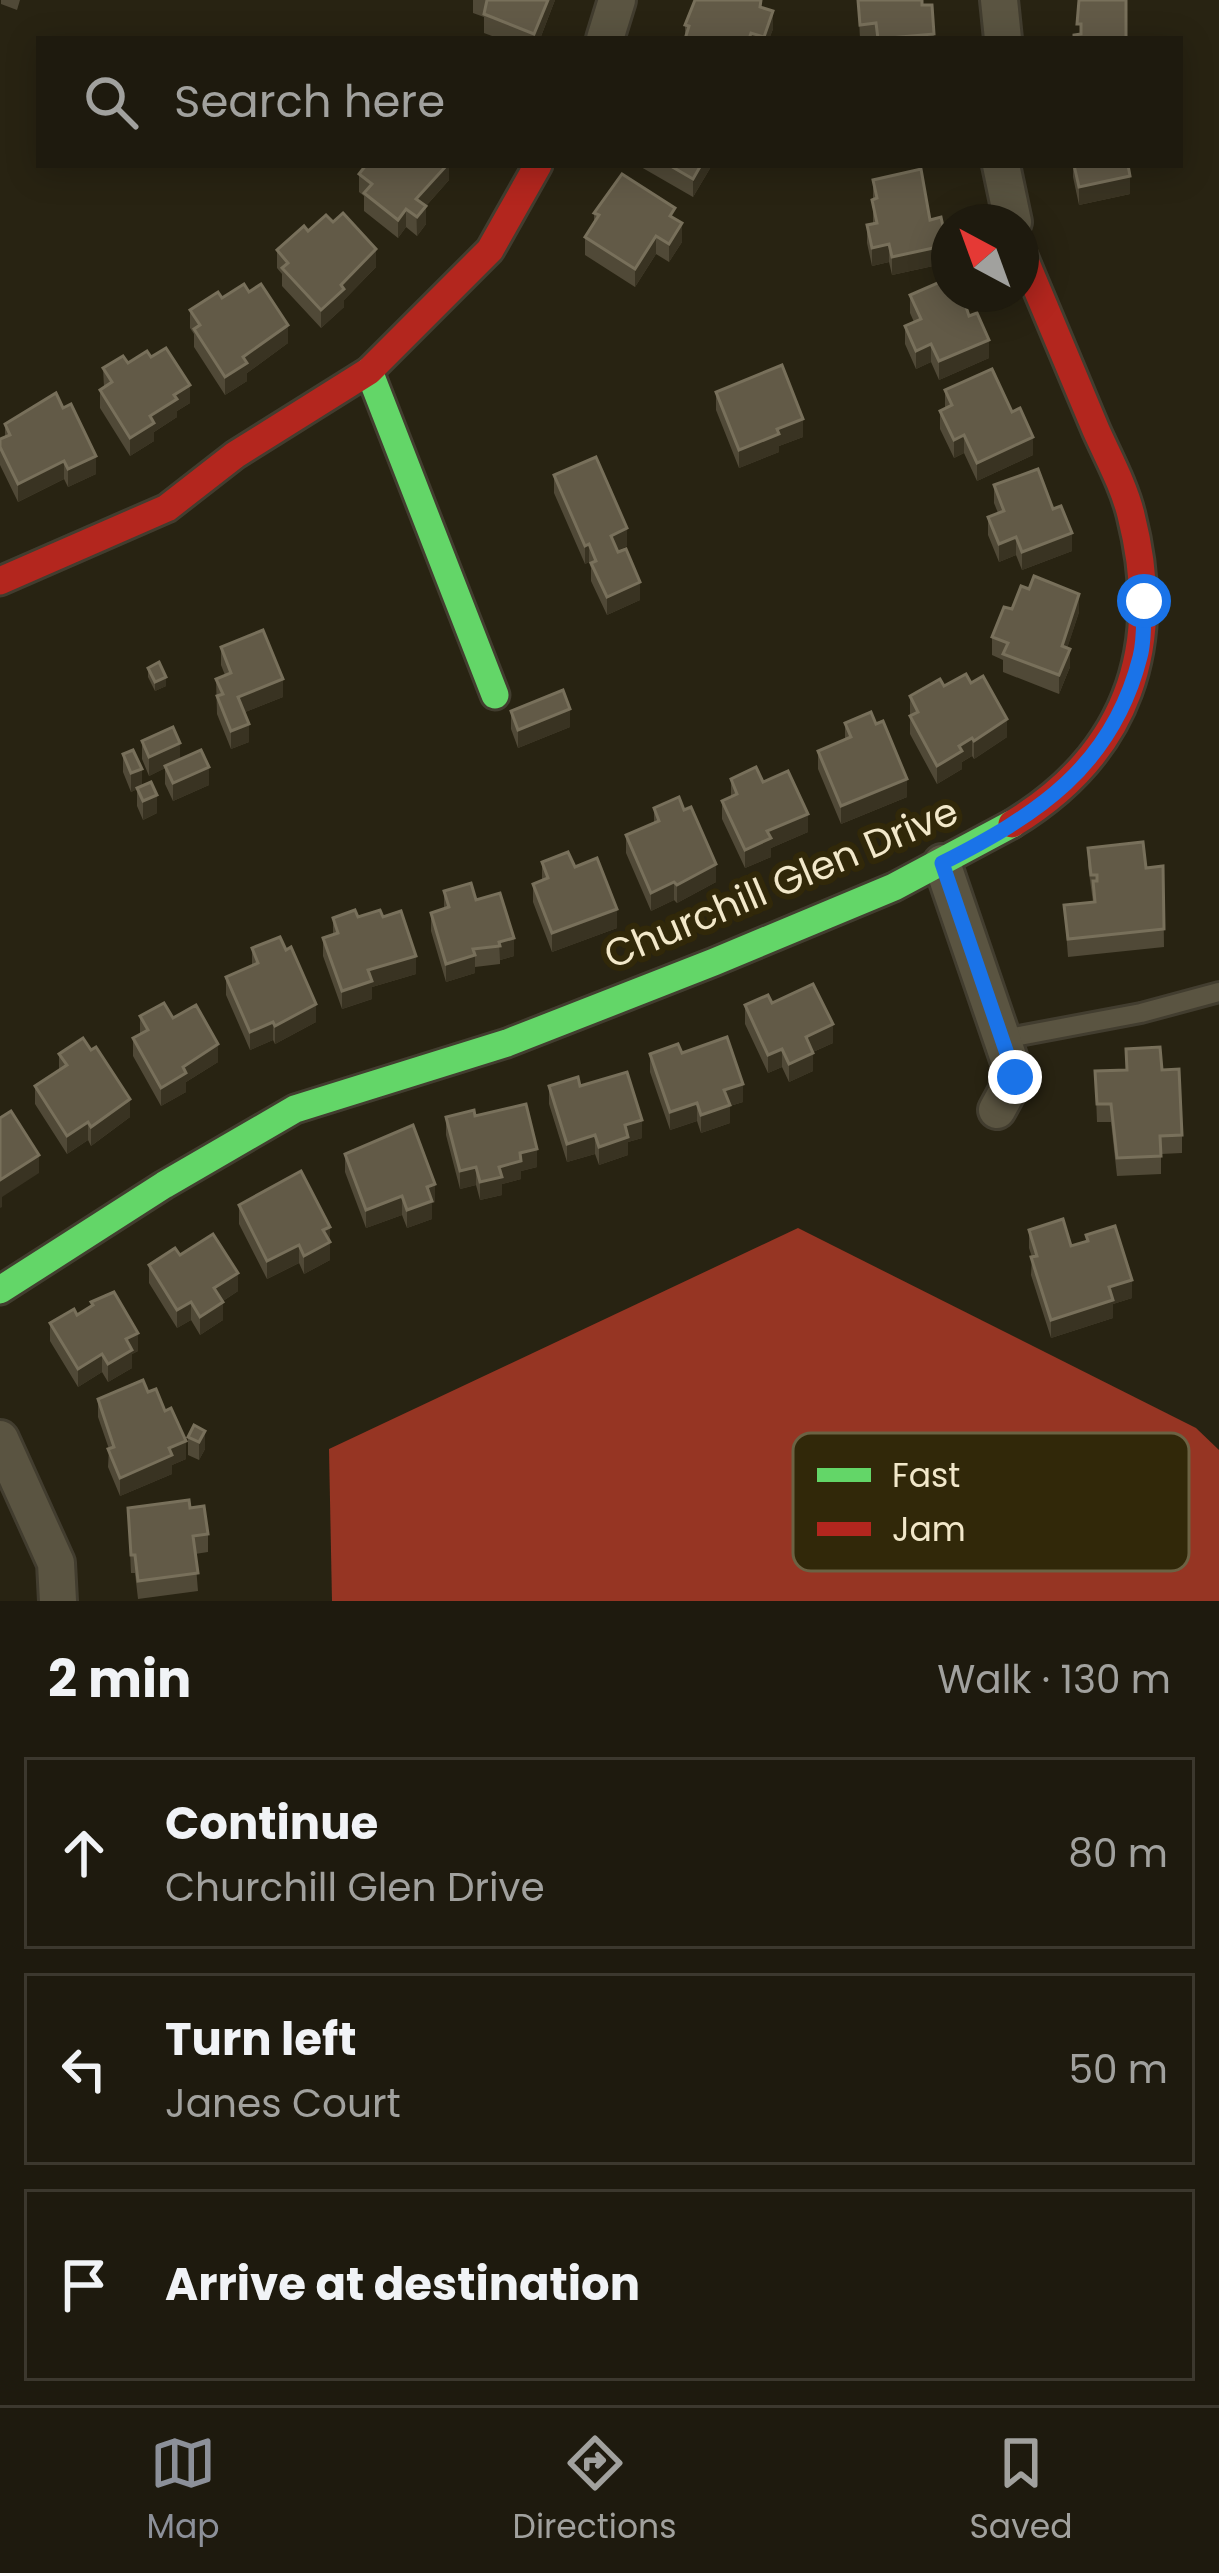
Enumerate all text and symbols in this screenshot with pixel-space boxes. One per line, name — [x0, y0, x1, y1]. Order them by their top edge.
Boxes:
search box — [36, 36, 1183, 168]
icon: search — [78, 69, 144, 135]
text: Search here — [174, 70, 445, 133]
north arrow — [931, 204, 1039, 312]
route start — [1117, 574, 1171, 628]
street label: Churchill Glen Drive — [596, 784, 966, 982]
route end — [988, 1050, 1042, 1104]
legend — [793, 1433, 1189, 1571]
text: Fast — [892, 1452, 960, 1499]
text: Jam — [892, 1506, 966, 1553]
text: 2 min — [48, 1643, 191, 1715]
text: Walk · 130 m — [937, 1652, 1171, 1707]
text: Continue — [165, 1792, 378, 1855]
icon: ahead — [51, 1820, 117, 1886]
text: 80 m — [1068, 1826, 1168, 1881]
text: Churchill Glen Drive — [165, 1860, 545, 1915]
text: Turn left — [165, 2008, 357, 2071]
icon: left — [51, 2036, 117, 2102]
text: 50 m — [1068, 2042, 1168, 2097]
text: Janes Court — [165, 2076, 401, 2131]
icon: arrive — [51, 2252, 117, 2318]
text: Arrive at destination — [165, 2253, 640, 2316]
tab: Map — [147, 2430, 220, 2552]
tab: Directions — [513, 2430, 676, 2552]
tab: Saved — [970, 2430, 1072, 2552]

